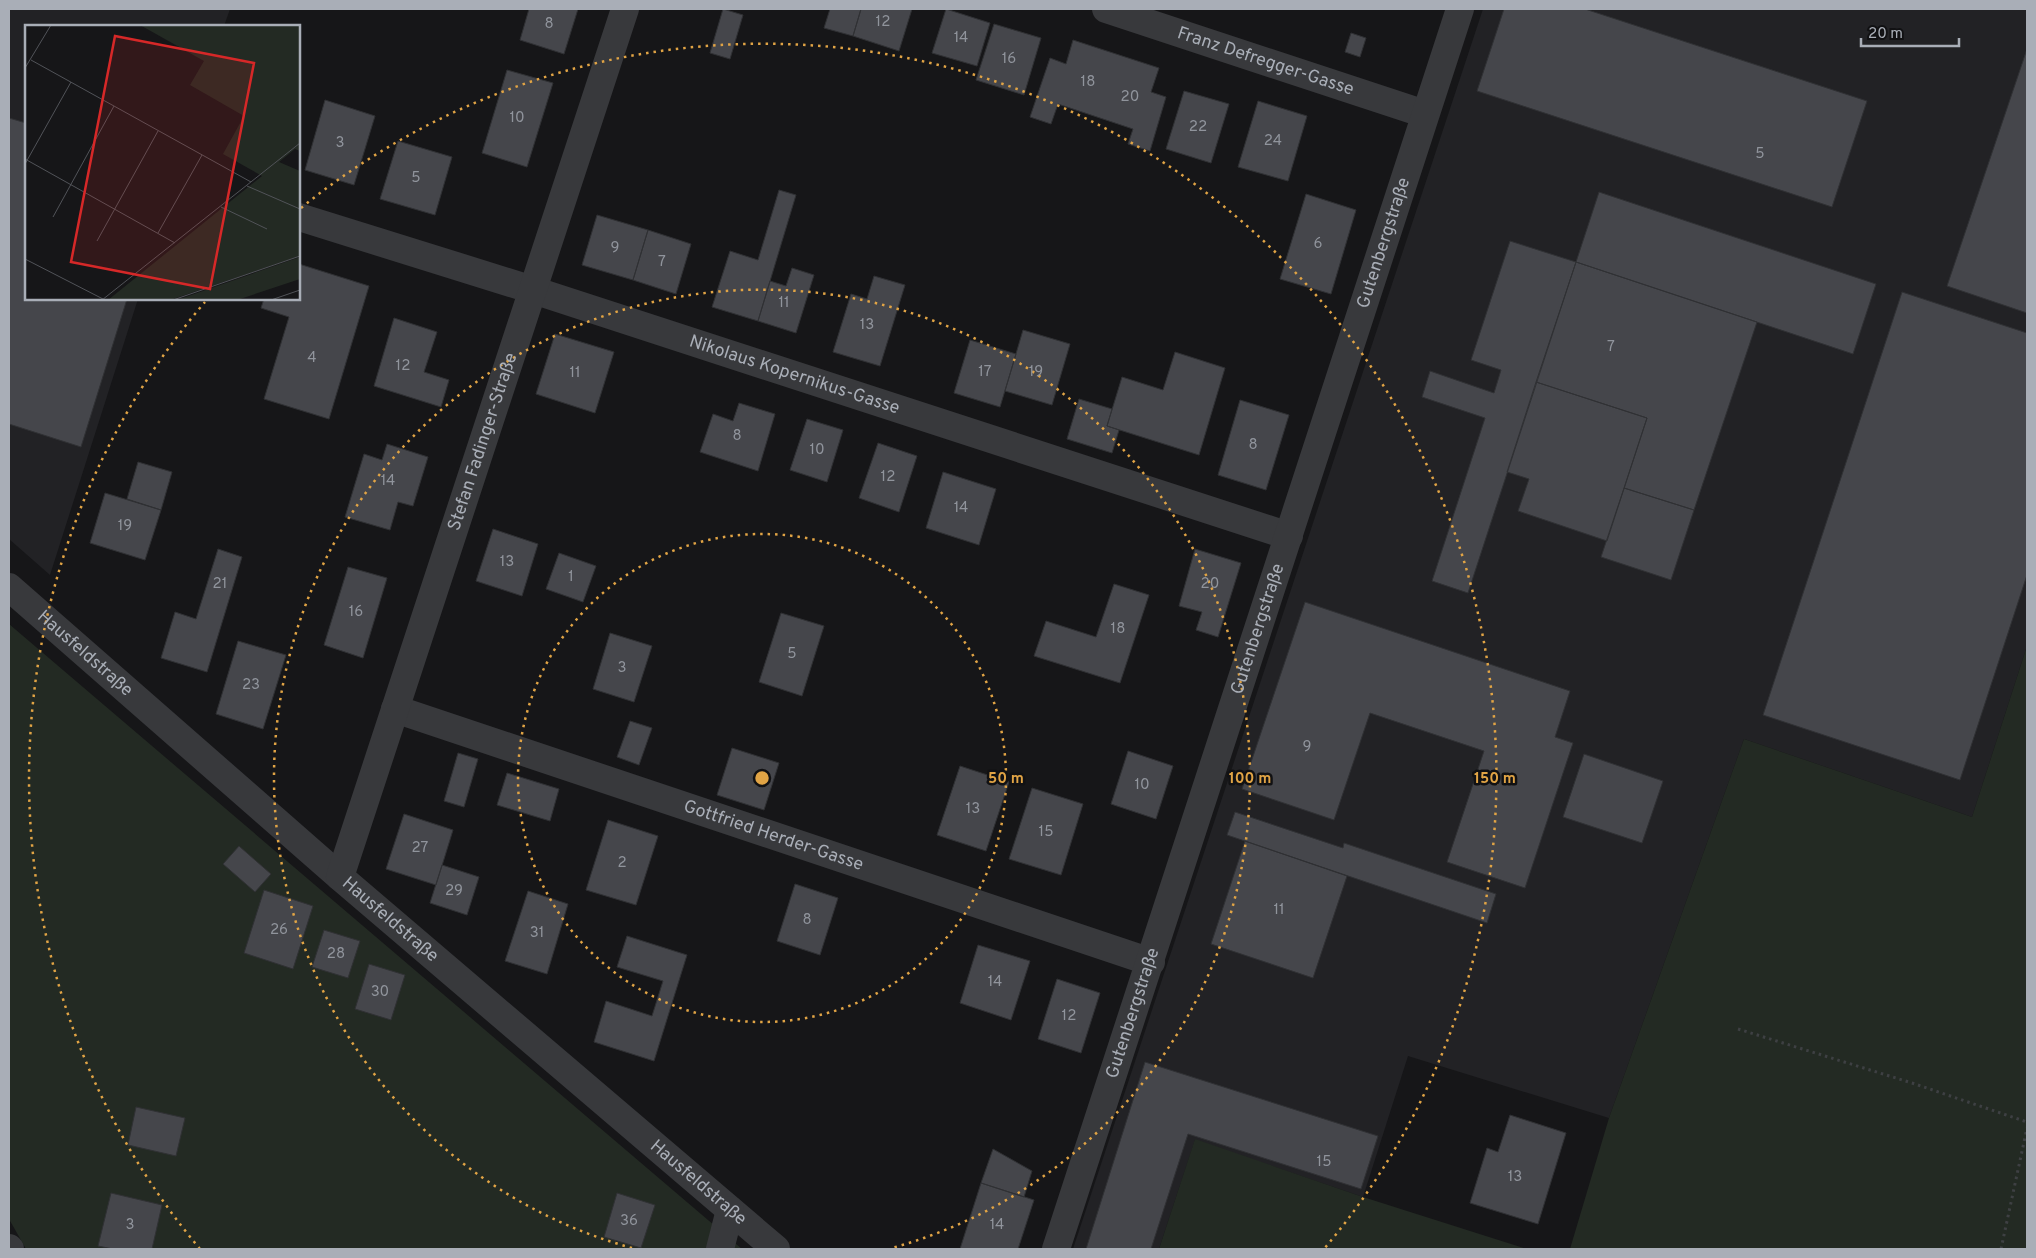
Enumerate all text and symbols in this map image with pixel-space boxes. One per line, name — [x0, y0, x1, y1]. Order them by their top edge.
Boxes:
house number: 12 — [876, 13, 890, 32]
house number: 8 — [544, 15, 554, 34]
scale bar — [1861, 15, 1958, 47]
street label: Franz Defregger-Gasse — [1174, 22, 1357, 101]
inset map — [25, 25, 300, 300]
text: 20 m — [1868, 25, 1903, 44]
house number: 14 — [954, 29, 968, 48]
house number: 16 — [1002, 50, 1016, 69]
house number: 18 — [1081, 73, 1095, 92]
house number: 20 — [1121, 88, 1139, 107]
house number: 10 — [509, 109, 525, 128]
house number: 22 — [1189, 118, 1207, 137]
house number: 24 — [1264, 132, 1282, 151]
house number: 3 — [335, 134, 345, 153]
house number: 5 — [1755, 145, 1765, 164]
house number: 5 — [411, 169, 421, 188]
street label: Gutenbergstraße — [1352, 175, 1416, 311]
house number: 6 — [1314, 235, 1323, 254]
house number: 9 — [611, 239, 619, 258]
house number: 7 — [658, 253, 666, 272]
house number: 11 — [778, 294, 790, 313]
house number: 13 — [860, 316, 874, 335]
street label: Nikolaus Kopernikus-Gasse — [686, 330, 903, 420]
house number: 7 — [1607, 338, 1615, 357]
house number: 4 — [307, 349, 317, 368]
street label: Stefan Fadinger-Straße — [443, 350, 523, 534]
house number: 12 — [396, 357, 410, 376]
house number: 17 — [978, 363, 992, 382]
house number: 19 — [1029, 363, 1043, 382]
house number: 11 — [569, 364, 581, 383]
house number: 8 — [732, 427, 742, 446]
house number: 8 — [1248, 436, 1258, 455]
house number: 10 — [809, 441, 825, 460]
house number: 12 — [881, 468, 895, 487]
house number: 14 — [381, 472, 395, 491]
house number: 14 — [954, 499, 968, 518]
house number: 19 — [118, 517, 132, 536]
house number: 13 — [500, 553, 514, 572]
street label: Gutenbergstraße — [1226, 561, 1290, 697]
house number: 1 — [568, 568, 574, 587]
house number: 21 — [213, 575, 227, 594]
house number: 20 — [1201, 575, 1219, 594]
house number: 16 — [349, 603, 363, 622]
street label: Hausfeldstraße — [32, 605, 138, 702]
house number: 18 — [1111, 620, 1125, 639]
house number: 5 — [787, 645, 797, 664]
house number: 3 — [617, 659, 627, 678]
house number: 23 — [242, 676, 260, 695]
house number: 9 — [1303, 738, 1311, 757]
centre of rings — [753, 769, 771, 787]
text: 50 m — [988, 770, 1024, 789]
text: 100 m — [1229, 770, 1271, 789]
text: 150 m — [1474, 770, 1516, 789]
house number: 10 — [1134, 776, 1150, 795]
street label: Gottfried Herder-Gasse — [680, 795, 866, 876]
house number: 13 — [966, 800, 980, 819]
house number: 15 — [1039, 823, 1053, 842]
house number: 27 — [412, 839, 429, 858]
house number: 2 — [617, 854, 627, 873]
street label: Hausfeldstraße — [337, 872, 443, 968]
house number: 29 — [445, 882, 463, 901]
house number: 11 — [1273, 901, 1285, 920]
house number: 8 — [802, 911, 812, 930]
house number: 26 — [270, 921, 288, 940]
house number: 31 — [530, 924, 544, 943]
house number: 28 — [327, 945, 345, 964]
street label: Gutenbergstraße — [1101, 945, 1165, 1082]
house number: 14 — [988, 973, 1002, 992]
house number: 30 — [371, 983, 389, 1002]
house number: 12 — [1062, 1007, 1076, 1026]
street label: Hausfeldstraße — [645, 1135, 751, 1230]
house number: 15 — [1317, 1153, 1331, 1172]
house number: 13 — [1508, 1168, 1522, 1187]
house number: 36 — [620, 1212, 638, 1231]
house number: 3 — [125, 1216, 135, 1235]
house number: 14 — [990, 1216, 1004, 1235]

